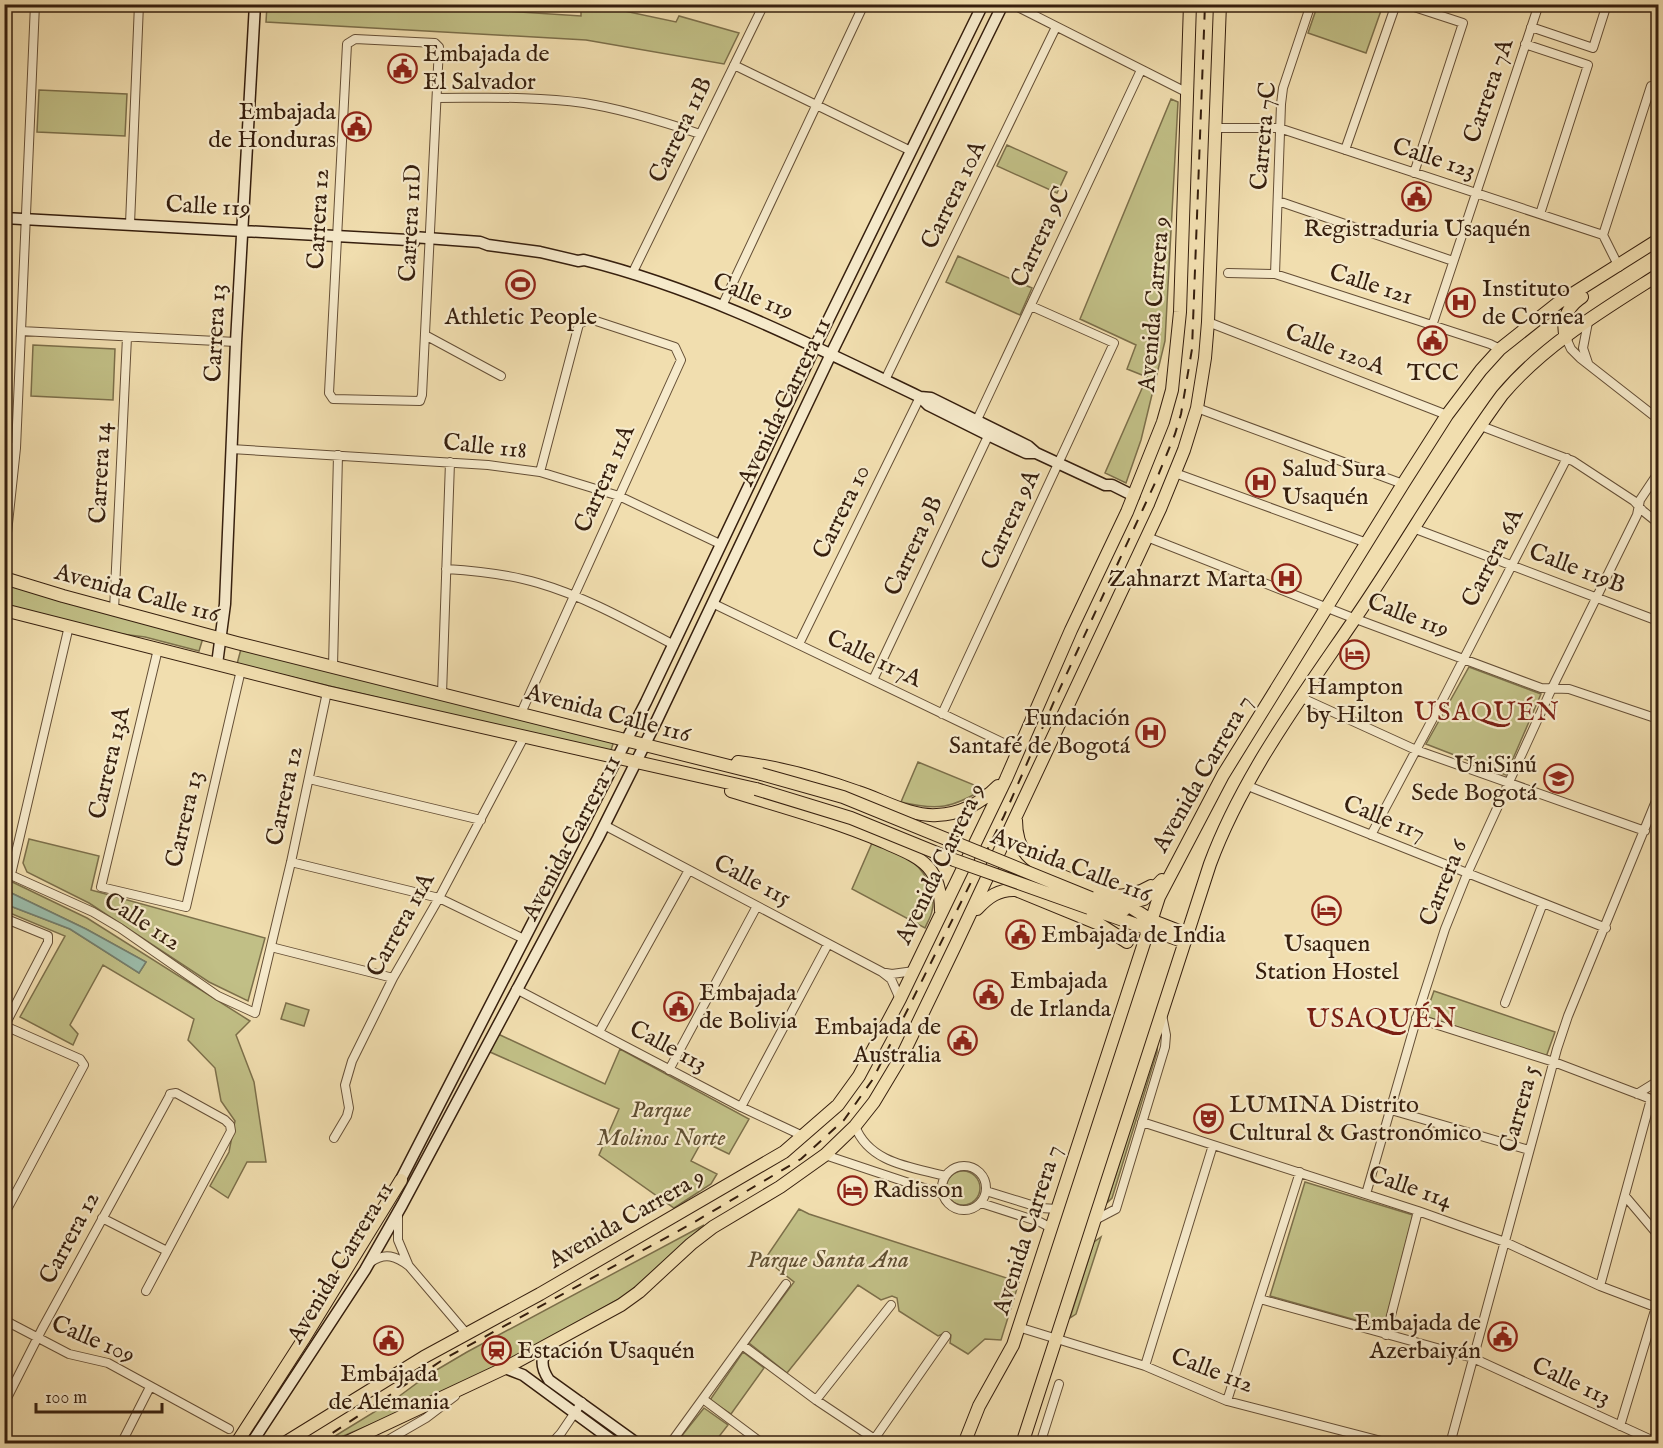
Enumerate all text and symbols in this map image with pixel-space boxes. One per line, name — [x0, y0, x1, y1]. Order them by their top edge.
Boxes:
street label: Carrera 7A — [1457, 34, 1521, 147]
place label: Embajada de El Salvador — [423, 39, 550, 98]
public building icon: Embajada de El Salvador — [386, 52, 418, 84]
street label: Carrera 11B — [642, 72, 720, 188]
street label: Carrera 7C — [1244, 80, 1284, 192]
place label: Embajada de Honduras — [208, 97, 337, 156]
public building icon: Embajada de Honduras — [341, 110, 373, 142]
street label: Calle 123 — [1388, 131, 1480, 187]
street label: Carrera 10A — [914, 135, 994, 255]
street label: Carrera 11D — [392, 163, 430, 283]
street label: Carrera 12 — [301, 168, 337, 270]
public building icon: Registraduria Usaquén — [1401, 180, 1433, 212]
street label: Carrera 9C — [1004, 181, 1078, 293]
street label: Calle 119 — [165, 189, 251, 225]
place label: Registraduria Usaquén — [1303, 214, 1531, 245]
street label: Avenida Carrera 9 — [1132, 215, 1178, 394]
street label: Calle 121 — [1325, 257, 1417, 313]
street label: Calle 119 — [708, 266, 798, 328]
sports icon: Athletic People — [505, 268, 537, 300]
place label: Instituto de Cornea — [1482, 274, 1585, 333]
street label: Carrera 13 — [198, 283, 234, 383]
hospital icon: Instituto de Cornea — [1445, 287, 1477, 319]
place label: Athletic People — [444, 302, 597, 333]
street label: Avenida Carrera 11 — [730, 313, 839, 492]
street label: Calle 120A — [1280, 317, 1390, 384]
public building icon: TCC — [1417, 324, 1449, 356]
place label: TCC — [1407, 358, 1459, 389]
street label: Carrera 11A — [568, 420, 643, 538]
street label: Carrera 14 — [83, 421, 119, 524]
street label: Calle 118 — [442, 427, 528, 467]
place label: Salud Sura Usaquén — [1282, 454, 1386, 513]
street label: Carrera 10 — [806, 460, 878, 564]
street label: Carrera 9A — [974, 464, 1048, 575]
hospital icon: Salud Sura Usaquén — [1245, 467, 1277, 499]
street label: Carrera 9B — [877, 491, 951, 601]
street label: Carrera 6A — [1455, 503, 1531, 613]
street label: Calle 119B — [1524, 536, 1630, 602]
street label: Avenida Calle 116 — [50, 557, 224, 631]
hospital icon: Zahnarzt Marta — [1271, 563, 1303, 595]
place label: Zahnarzt Marta — [1109, 564, 1267, 595]
street label: Calle 119 — [1363, 586, 1453, 646]
street label: Calle 117A — [821, 623, 927, 696]
hotel icon: Hampton by Hilton — [1339, 638, 1371, 670]
place label: Hampton by Hilton — [1306, 672, 1404, 731]
street label: Avenida Calle 116 — [521, 677, 695, 751]
street label: Avenida Carrera 7 — [1145, 690, 1261, 859]
district label: USAQUÉN — [1414, 696, 1560, 729]
street label: Carrera 13A — [82, 703, 138, 822]
place label: Fundación Santafé de Bogotá — [949, 703, 1131, 762]
hospital icon: Fundación Santafé de Bogotá — [1135, 716, 1167, 748]
street label: Carrera 12 — [259, 743, 311, 849]
street label: Avenida Carrera 11 — [515, 750, 629, 927]
place label: UniSinú Sede Bogotá — [1411, 750, 1538, 809]
school or university icon: UniSinú Sede Bogotá — [1542, 763, 1574, 795]
street label: Carrera 13 — [159, 768, 211, 870]
street label: Avenida Carrera 9 — [888, 778, 993, 951]
street label: Calle 117 — [1338, 789, 1430, 849]
street label: Avenida Calle 116 — [985, 821, 1157, 911]
street label: Carrera 6 — [1413, 834, 1476, 931]
street label: Calle 115 — [708, 848, 796, 914]
street label: Carrera 11A — [360, 867, 443, 983]
street label: Calle 112 — [98, 886, 186, 958]
hotel icon: Usaquen Station Hostel — [1311, 895, 1343, 927]
public building icon: Embajada de India — [1004, 919, 1036, 951]
place label: Embajada de India — [1041, 920, 1226, 951]
place label: Usaquen Station Hostel — [1255, 929, 1399, 988]
place label: Embajada de Irlanda — [1010, 966, 1112, 1025]
place label: Embajada de Bolivia — [699, 978, 798, 1037]
public building icon: Embajada de Irlanda — [973, 979, 1005, 1011]
public building icon: Embajada de Bolivia — [662, 991, 694, 1023]
district label: USAQUÉN — [1306, 1001, 1458, 1037]
place label: Embajada de Australia — [814, 1012, 942, 1071]
street label: Calle 113 — [624, 1014, 712, 1080]
public building icon: Embajada de Australia — [946, 1025, 978, 1057]
street label: Carrera 5 — [1493, 1062, 1547, 1156]
place label: LUMINA Distrito Cultural & Gastronómico — [1229, 1090, 1482, 1149]
park label: Parque Molinos Norte — [597, 1095, 725, 1154]
theatre icon: LUMINA Distrito Cultural & Gastronómico — [1192, 1103, 1224, 1135]
street label: Avenida Carrera 7 — [986, 1141, 1070, 1320]
street label: Calle 114 — [1364, 1159, 1456, 1217]
street label: Avenida Carrera 9 — [542, 1162, 711, 1277]
hotel icon: Radisson — [836, 1174, 868, 1206]
place label: Radisson — [873, 1175, 963, 1206]
street label: Avenida Carrera 11 — [280, 1176, 401, 1350]
street label: Carrera 12 — [33, 1186, 107, 1290]
park label: Parque Santa Ana — [747, 1245, 909, 1276]
place label: Embajada de Azerbaiyán — [1354, 1308, 1481, 1367]
street label: Calle 109 — [46, 1309, 140, 1371]
public building icon: Embajada de Azerbaiyán — [1486, 1321, 1518, 1353]
public building icon: Embajada de Alemania — [373, 1325, 405, 1357]
station icon: Estación Usaquén — [480, 1335, 512, 1367]
place label: Estación Usaquén — [517, 1336, 695, 1367]
street label: Calle 112 — [1166, 1341, 1258, 1401]
street label: Calle 113 — [1527, 1350, 1615, 1414]
place label: Embajada de Alemania — [328, 1359, 450, 1418]
scale bar — [36, 1376, 162, 1414]
text: 100 m — [45, 1387, 87, 1410]

